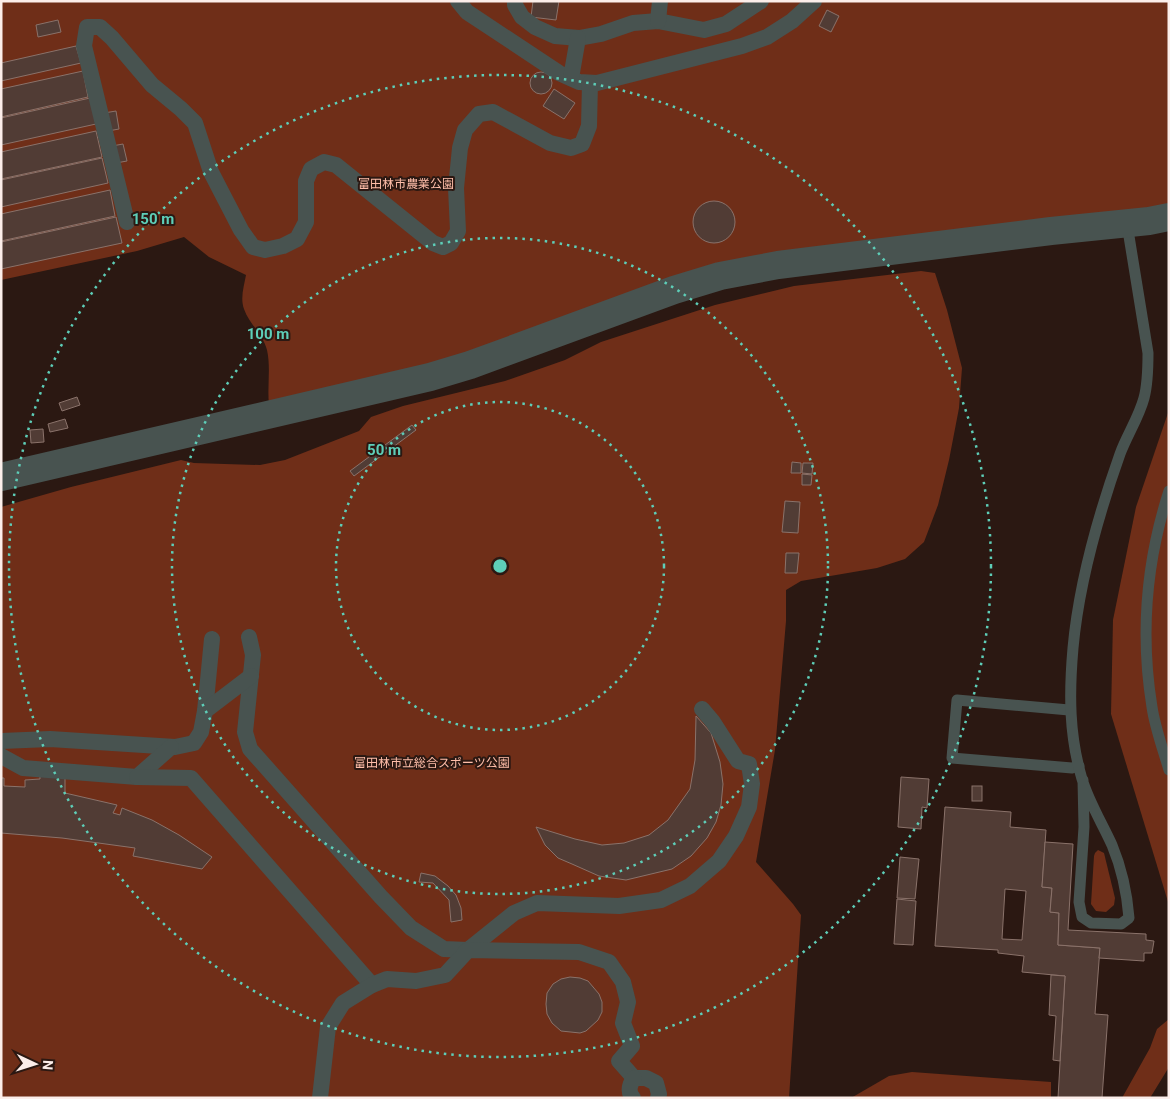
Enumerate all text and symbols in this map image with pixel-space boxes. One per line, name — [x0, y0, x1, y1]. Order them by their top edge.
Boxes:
park label: 富田林市農業公園 — [358, 177, 454, 191]
text: 150 m — [132, 210, 174, 228]
text: 100 m — [247, 325, 289, 343]
text: 50 m — [367, 441, 401, 459]
centre of rings — [491, 557, 509, 575]
park label: 富田林市立総合スポーツ公園 — [354, 756, 510, 770]
north arrow — [10, 1039, 60, 1089]
text: N — [40, 1059, 56, 1070]

